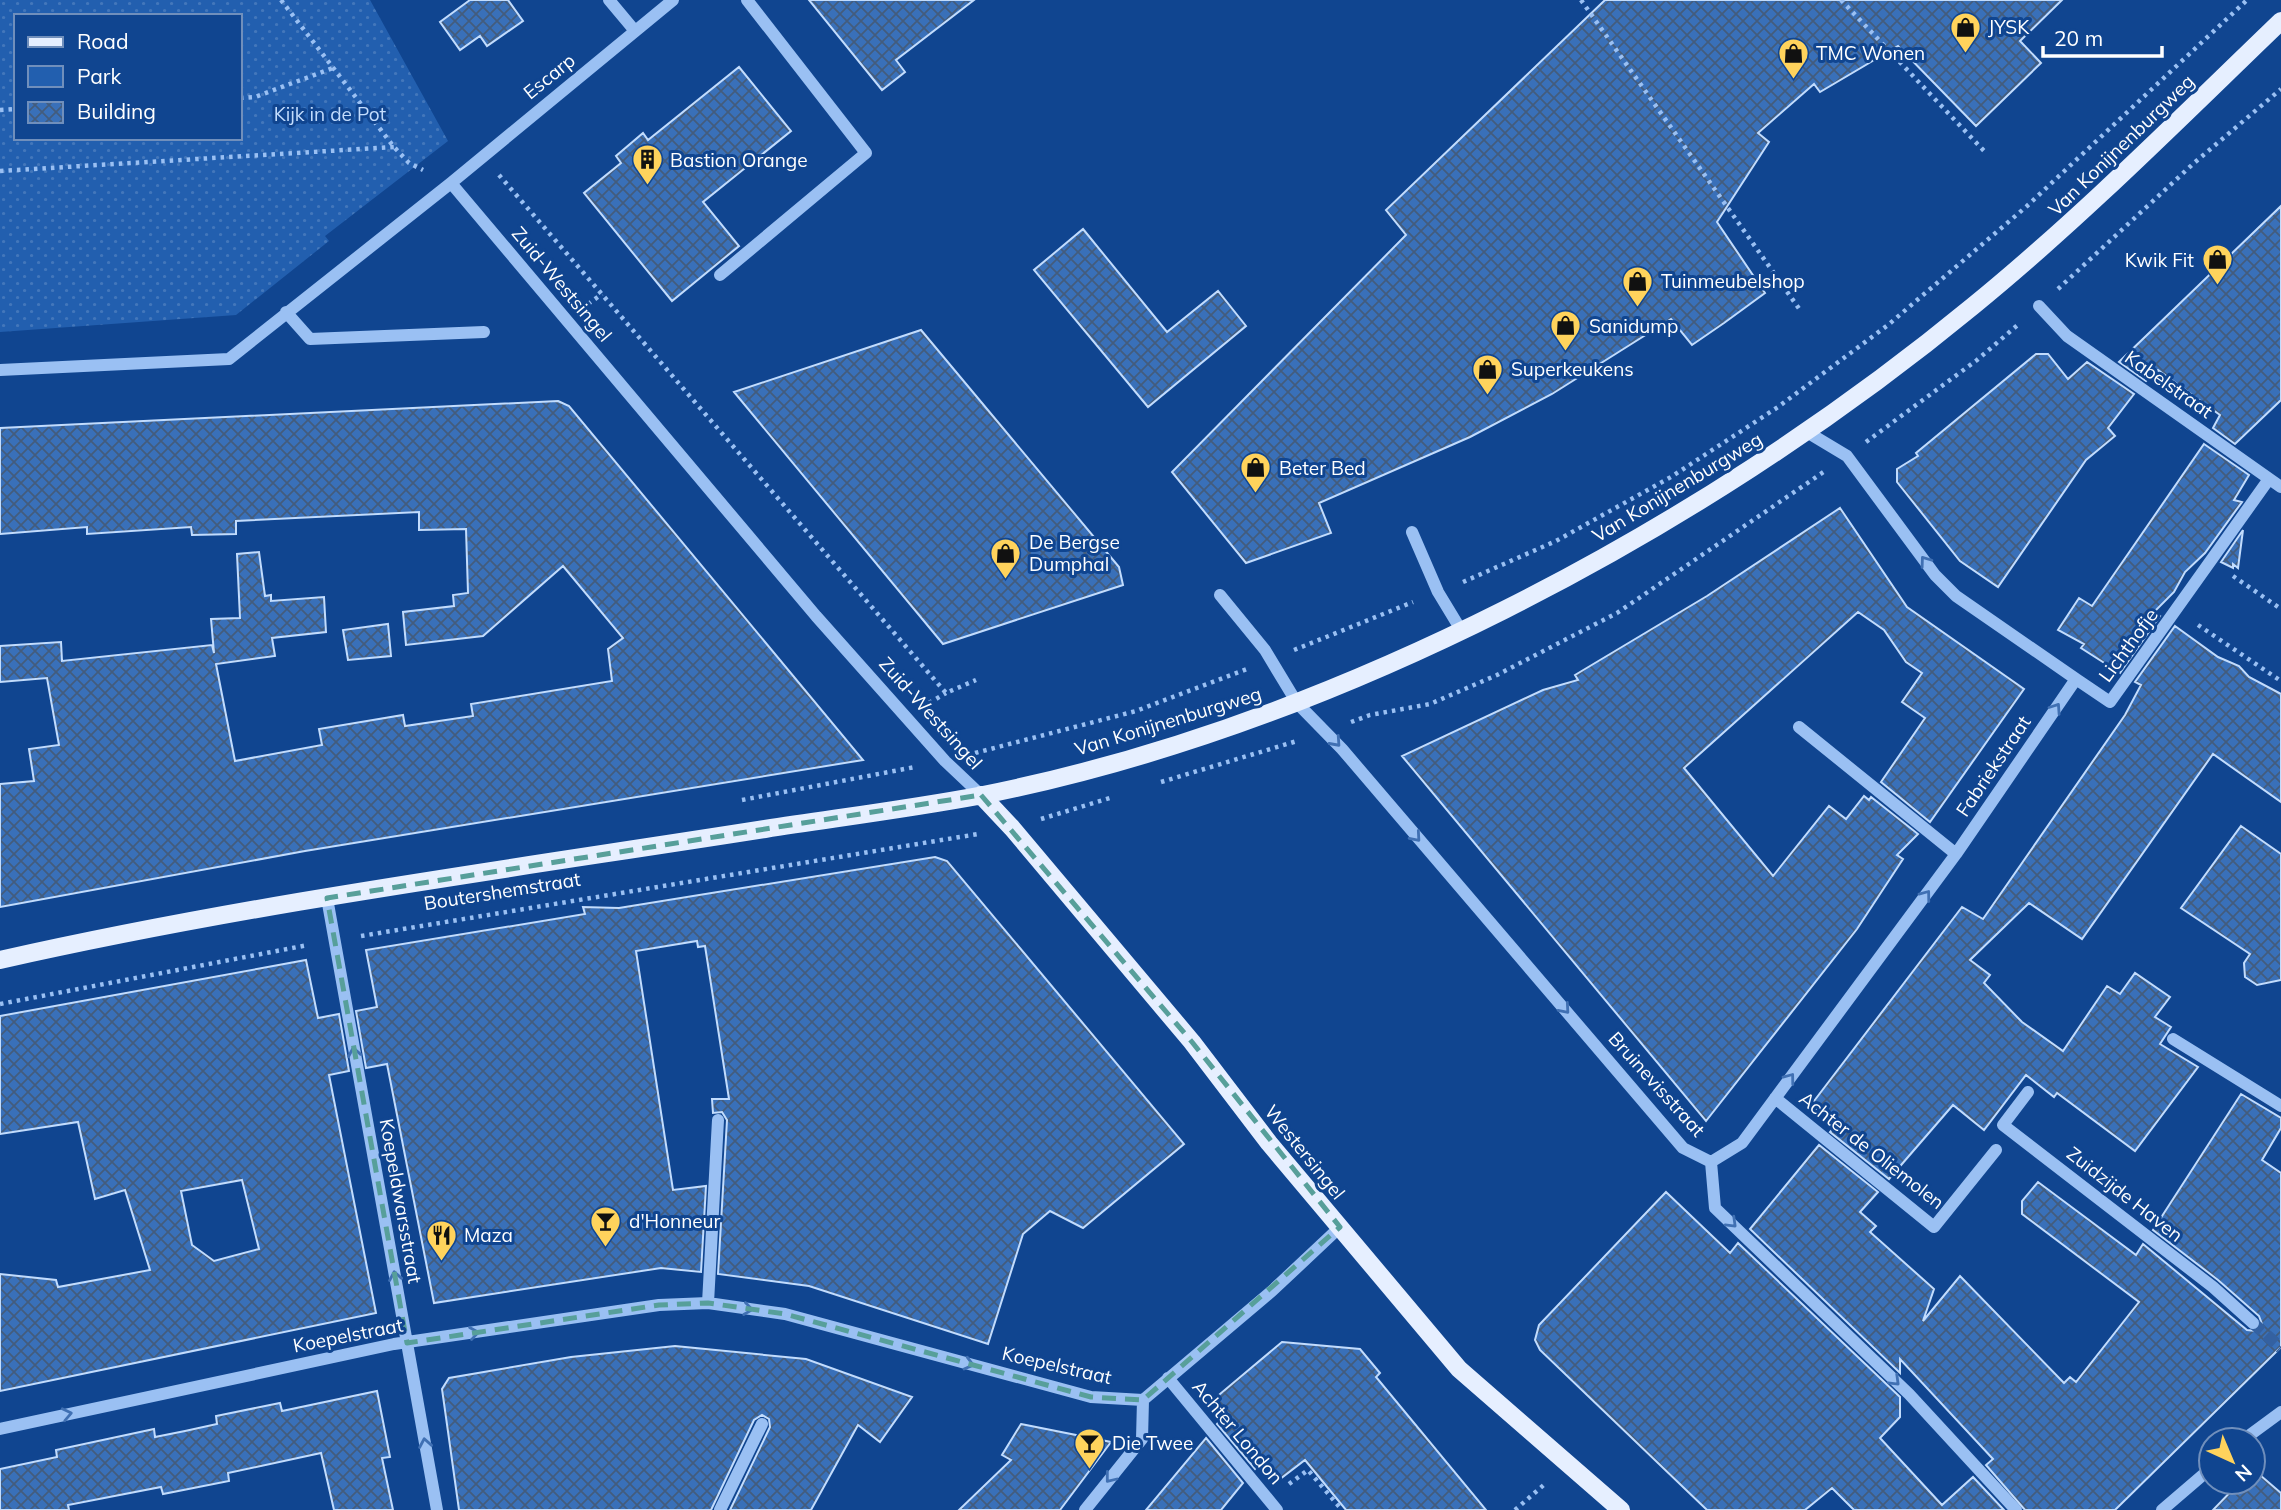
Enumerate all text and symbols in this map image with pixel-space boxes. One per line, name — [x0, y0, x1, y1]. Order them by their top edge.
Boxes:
shop icon: JYSK — [1948, 10, 1982, 54]
legend — [14, 14, 242, 140]
scale bar — [2043, 14, 2162, 58]
place label: JYSK — [1988, 15, 2030, 39]
text: 20 m — [2054, 25, 2103, 51]
text: Road — [77, 28, 128, 54]
shop icon: TMC Wonen — [1776, 36, 1810, 80]
place label: TMC Wonen — [1816, 41, 1925, 65]
street label: Escarp — [518, 48, 580, 104]
text: Park — [77, 63, 121, 89]
street label: Van Konijnenburgweg — [2043, 69, 2199, 221]
text: Building — [77, 98, 156, 124]
park label: Kijk in de Pot — [274, 102, 387, 126]
building icon: Bastion Orange — [630, 143, 664, 187]
place label: Bastion Orange — [670, 148, 808, 172]
street label: Zuid-Westsingel — [507, 222, 617, 346]
shop icon: Kwik Fit — [2200, 243, 2234, 287]
place label: Kwik Fit — [2125, 248, 2194, 272]
shop icon: Tuinmeubelshop — [1621, 264, 1655, 308]
place label: Tuinmeubelshop — [1661, 269, 1805, 293]
shop icon: Sanidump — [1549, 309, 1583, 353]
place label: Sanidump — [1589, 314, 1678, 338]
street label: Kabelstraat — [2120, 345, 2218, 423]
shop icon: Superkeukens — [1471, 352, 1505, 396]
place label: Superkeukens — [1511, 357, 1634, 381]
street label: Van Konijnenburgweg — [1588, 427, 1766, 547]
shop icon: Beter Bed — [1239, 451, 1273, 495]
place label: Beter Bed — [1279, 456, 1366, 480]
place label: De Bergse Dumphal — [1029, 530, 1120, 576]
shop icon: De Bergse Dumphal — [989, 536, 1023, 580]
one-way arrow — [1921, 557, 1933, 569]
street label: Lichthofje — [2093, 603, 2163, 687]
street label: Zuid-Westsingel — [874, 652, 988, 774]
street label: Van Konijnenburgweg — [1072, 681, 1264, 761]
one-way arrow — [2048, 703, 2060, 716]
street label: Fabriekstraat — [1950, 711, 2036, 821]
one-way arrow — [1328, 734, 1340, 747]
one-way arrow — [1408, 828, 1420, 841]
street label: Boutershemstraat — [422, 867, 582, 915]
one-way arrow — [1917, 890, 1930, 903]
one-way arrow — [1557, 1001, 1569, 1014]
street label: Bruinevisstraat — [1604, 1027, 1711, 1142]
one-way arrow — [348, 1046, 363, 1058]
one-way arrow — [1782, 1073, 1794, 1085]
street label: Achter de Oliemolen — [1795, 1086, 1949, 1214]
street label: Westersingel — [1260, 1100, 1350, 1204]
street label: Koepeldwarsstraat — [375, 1117, 427, 1286]
street label: Zuidzijde Haven — [2062, 1141, 2188, 1247]
bar icon: d'Honneur — [589, 1204, 623, 1248]
place label: d'Honneur — [629, 1209, 721, 1233]
one-way arrow — [1723, 1215, 1736, 1228]
restaurant icon: Maza — [424, 1218, 458, 1262]
place label: Maza — [464, 1223, 513, 1247]
one-way arrow — [388, 1270, 403, 1282]
one-way arrow — [742, 1301, 754, 1316]
street label: Koepelstraat — [291, 1313, 405, 1357]
one-way arrow — [468, 1326, 480, 1341]
street label: Koepelstraat — [1000, 1341, 1114, 1389]
one-way arrow — [962, 1356, 974, 1370]
one-way arrow — [1887, 1373, 1900, 1386]
street label: Achter London — [1187, 1375, 1289, 1489]
one-way arrow — [61, 1408, 73, 1422]
bar icon: Die Twee — [1072, 1426, 1106, 1470]
north arrow — [2197, 1426, 2267, 1496]
place label: Die Twee — [1112, 1431, 1193, 1455]
one-way arrow — [418, 1437, 433, 1449]
text: N — [2230, 1460, 2257, 1487]
one-way arrow — [1106, 1471, 1119, 1483]

